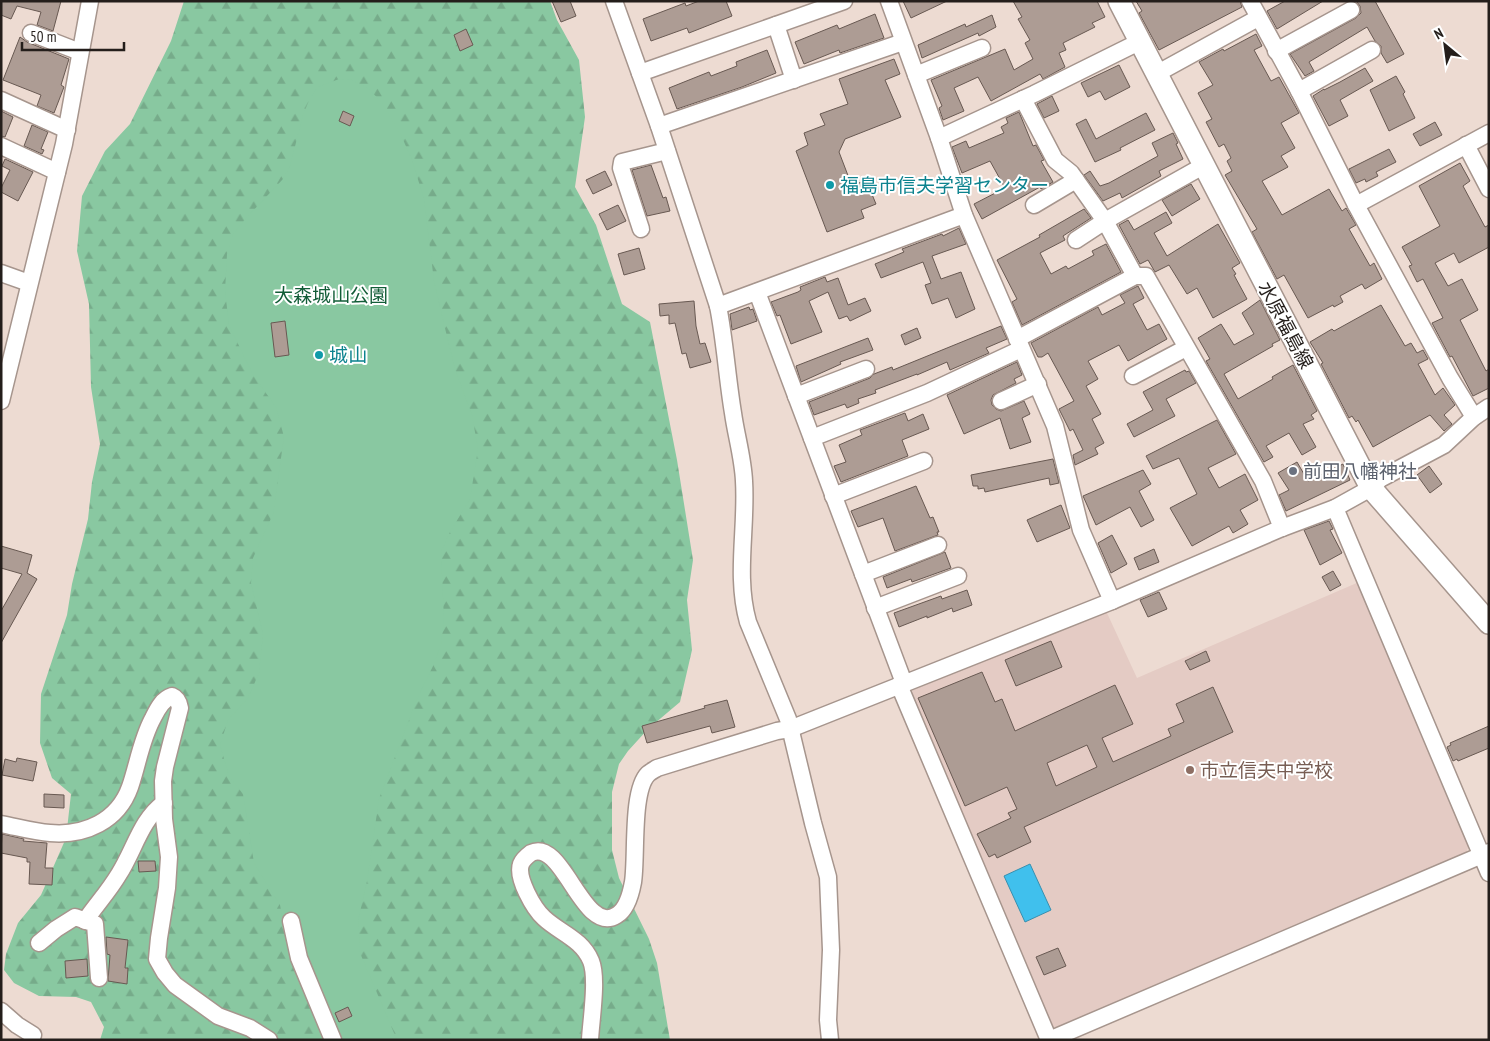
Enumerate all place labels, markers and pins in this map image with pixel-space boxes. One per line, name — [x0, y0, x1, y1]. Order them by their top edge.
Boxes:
place label: 福島市信夫学習センター — [840, 173, 1049, 197]
marker: 福島市信夫学習センター — [824, 179, 836, 191]
place label: 城山 — [329, 343, 367, 367]
marker: 城山 — [313, 349, 325, 361]
place label: 前田八幡神社 — [1303, 459, 1417, 483]
marker: 前田八幡神社 — [1287, 465, 1299, 477]
place label: 市立信夫中学校 — [1200, 758, 1333, 782]
marker: 市立信夫中学校 — [1184, 764, 1196, 776]

